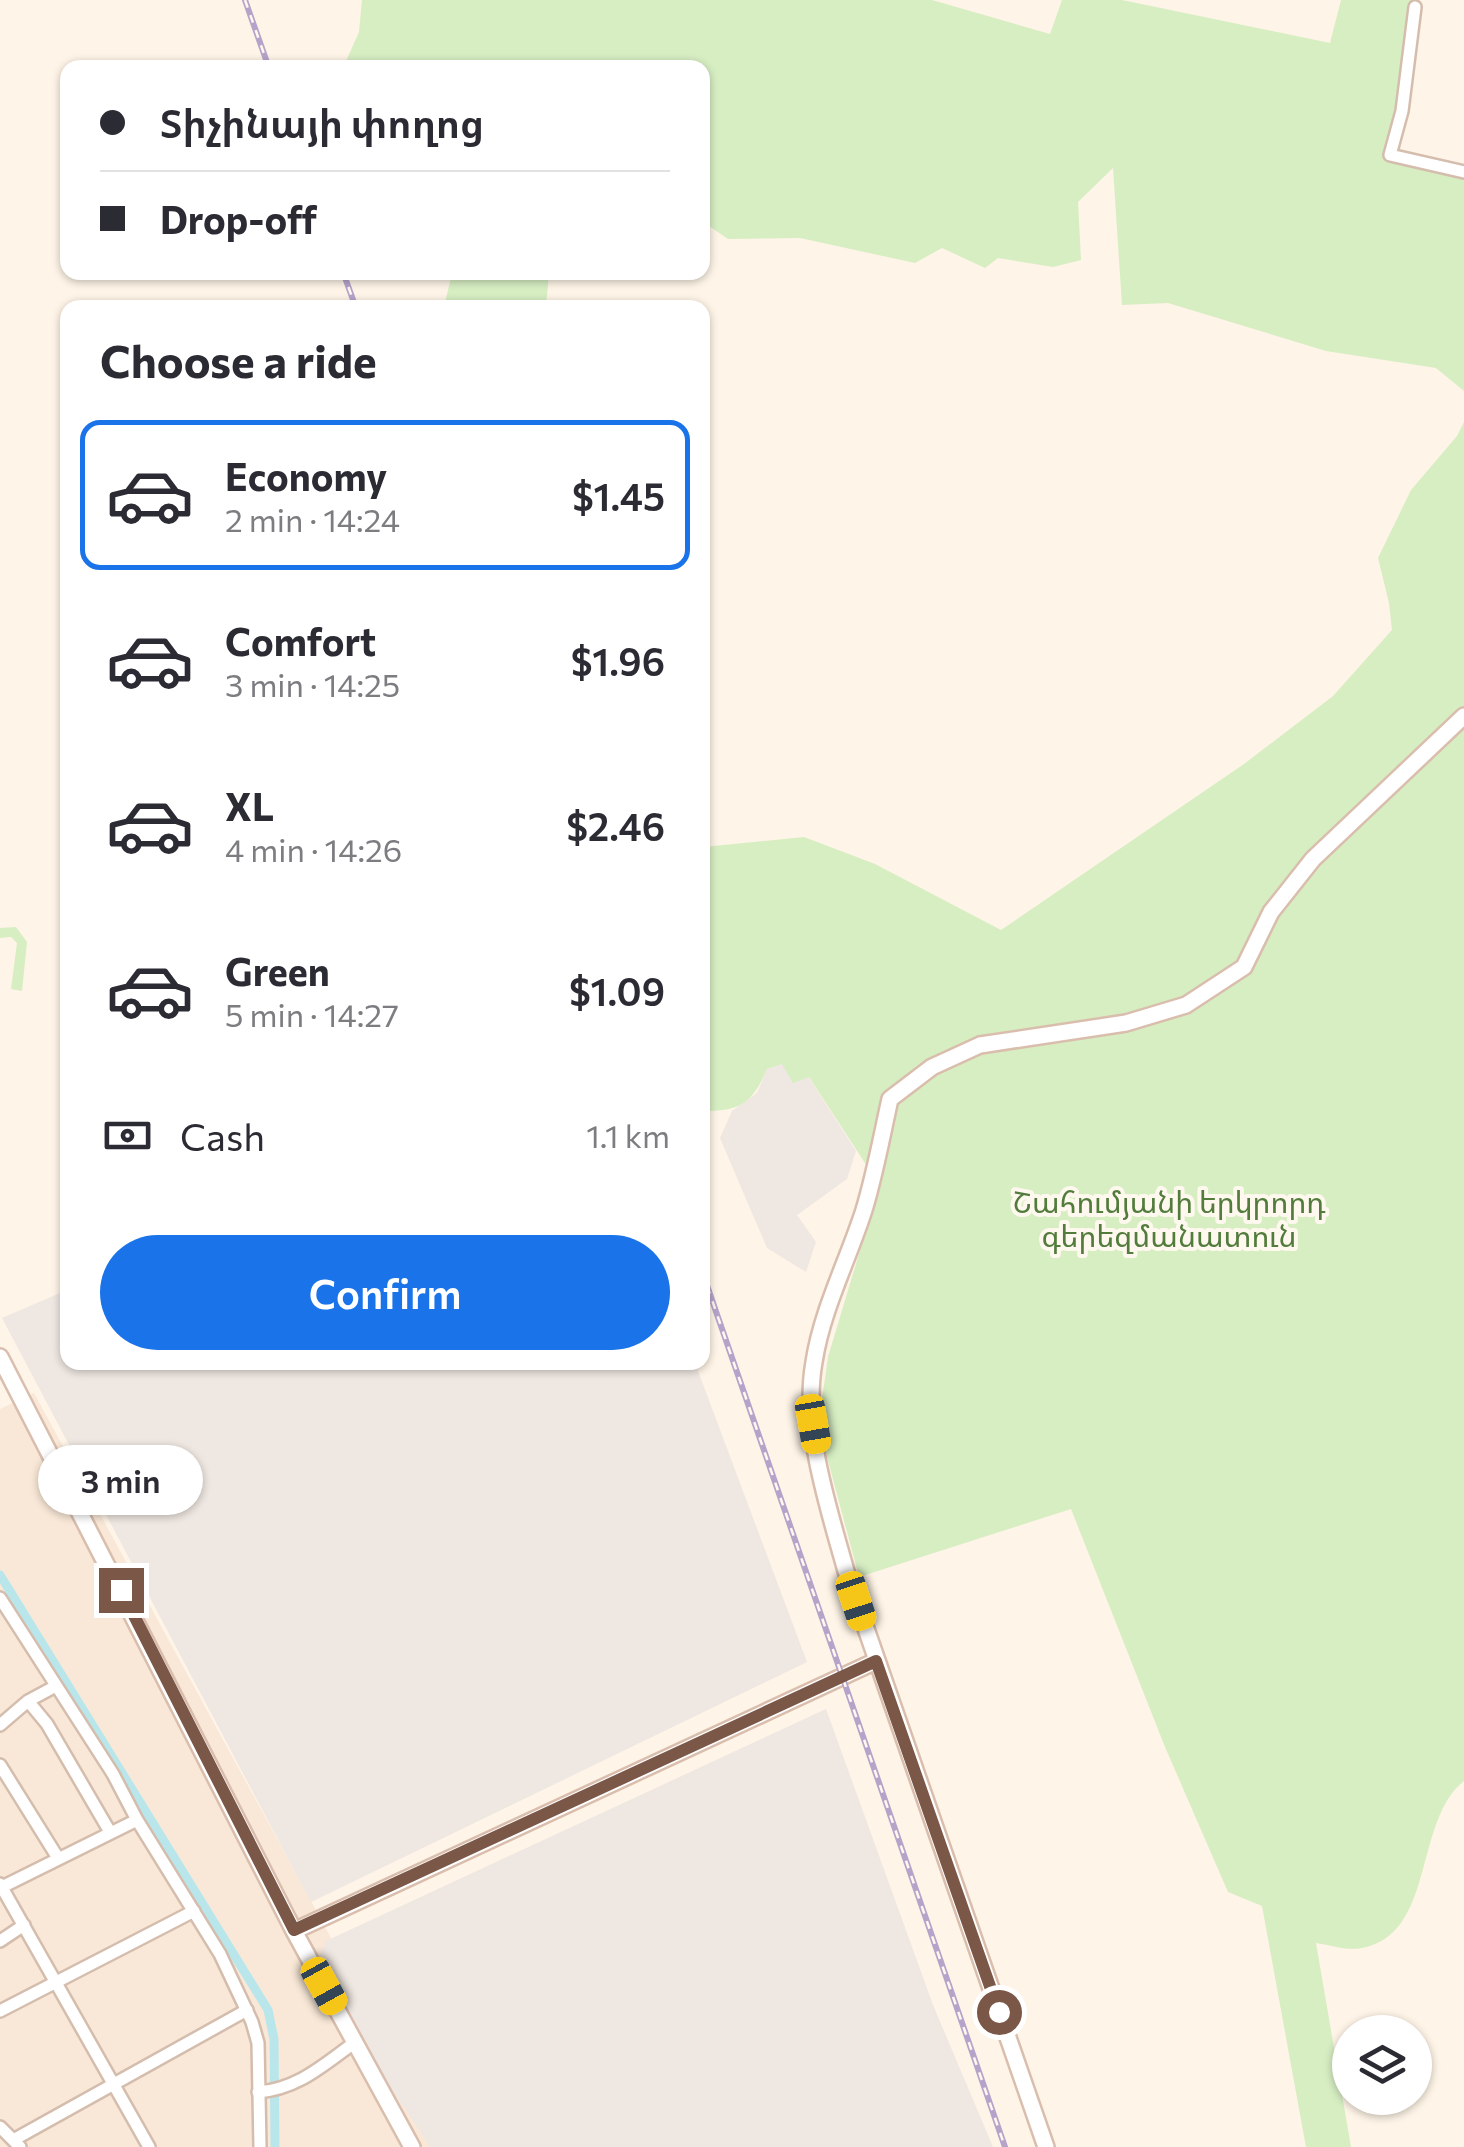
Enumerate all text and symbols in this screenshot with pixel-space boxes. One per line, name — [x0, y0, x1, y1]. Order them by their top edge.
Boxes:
text: Տիչինայի փողոց — [160, 99, 484, 146]
text: Drop-off — [160, 195, 317, 242]
text: Choose a ride — [100, 332, 377, 387]
icon: car — [105, 450, 195, 540]
text: Economy — [225, 452, 387, 499]
text: $1.45 — [572, 472, 665, 519]
text: 2 min · 14:24 — [225, 499, 400, 539]
icon: car — [105, 615, 195, 705]
text: Comfort — [225, 617, 376, 664]
text: $1.96 — [571, 637, 665, 684]
text: 3 min · 14:25 — [225, 664, 400, 704]
icon: car — [105, 780, 195, 870]
text: XL — [225, 782, 274, 829]
text: $2.46 — [566, 802, 665, 849]
text: 4 min · 14:26 — [225, 829, 402, 869]
icon: car — [105, 945, 195, 1035]
text: Green — [225, 947, 330, 994]
text: $1.09 — [569, 967, 665, 1014]
text: 5 min · 14:27 — [225, 994, 399, 1034]
icon: cash — [100, 1108, 155, 1163]
text: Cash — [180, 1112, 265, 1159]
text: 1.1 km — [586, 1115, 670, 1155]
park label: Շահումյանի երկրորդ գերեզմանատուն — [1012, 1182, 1326, 1254]
button: Confirm — [100, 1235, 670, 1350]
car — [793, 1392, 833, 1456]
callout: 3 min — [38, 1445, 204, 1515]
text: 3 min — [81, 1460, 160, 1500]
route end — [99, 1568, 144, 1613]
car — [832, 1568, 880, 1634]
car — [296, 1952, 352, 2020]
route start — [977, 1990, 1022, 2035]
map controls — [1332, 2015, 1432, 2115]
button: layers — [1332, 2015, 1432, 2115]

